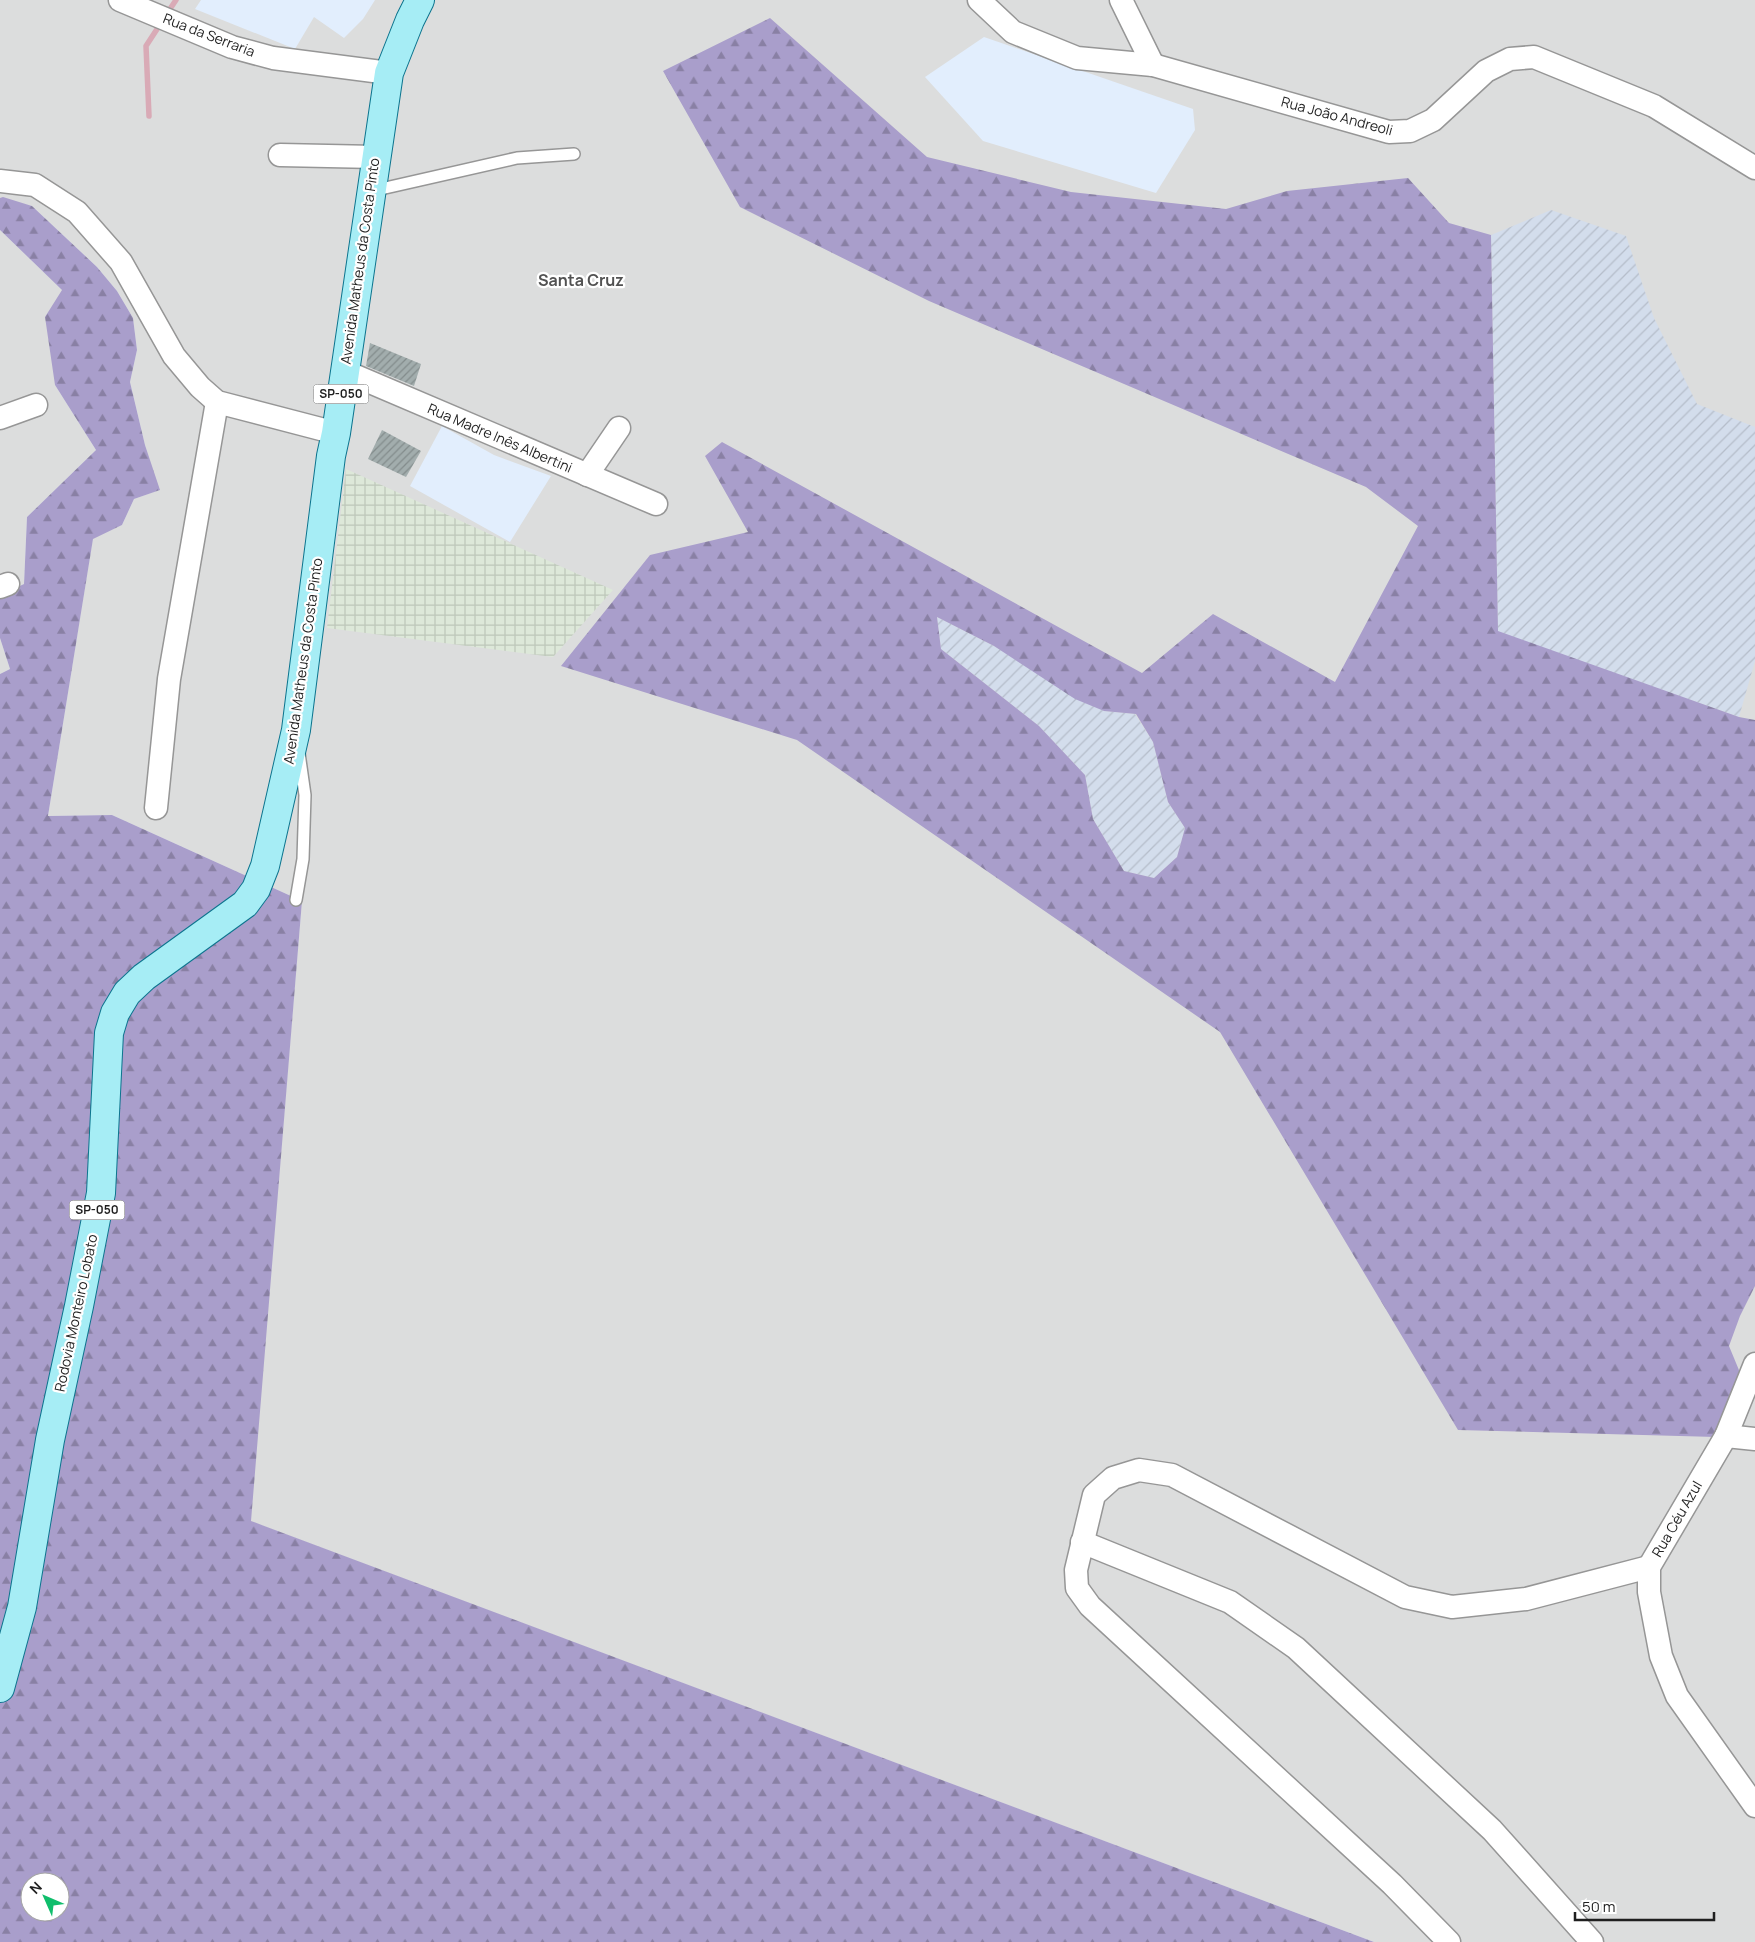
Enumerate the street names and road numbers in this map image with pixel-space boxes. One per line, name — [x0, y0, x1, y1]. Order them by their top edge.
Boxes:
street label: Rua da Serraria — [160, 8, 258, 61]
street label: Rua João Andreoli — [1279, 91, 1395, 140]
street label: Avenida Matheus da Costa Pinto — [336, 157, 383, 365]
road number: SP-050 — [314, 384, 368, 404]
street label: Rua Madre Inês Albertini — [425, 398, 575, 477]
street label: Avenida Matheus da Costa Pinto — [279, 557, 326, 765]
road number: SP-050 — [70, 1200, 124, 1220]
street label: Rodovia Monteiro Lobato — [50, 1232, 101, 1393]
street label: Rua Céu Azul — [1647, 1477, 1706, 1560]

